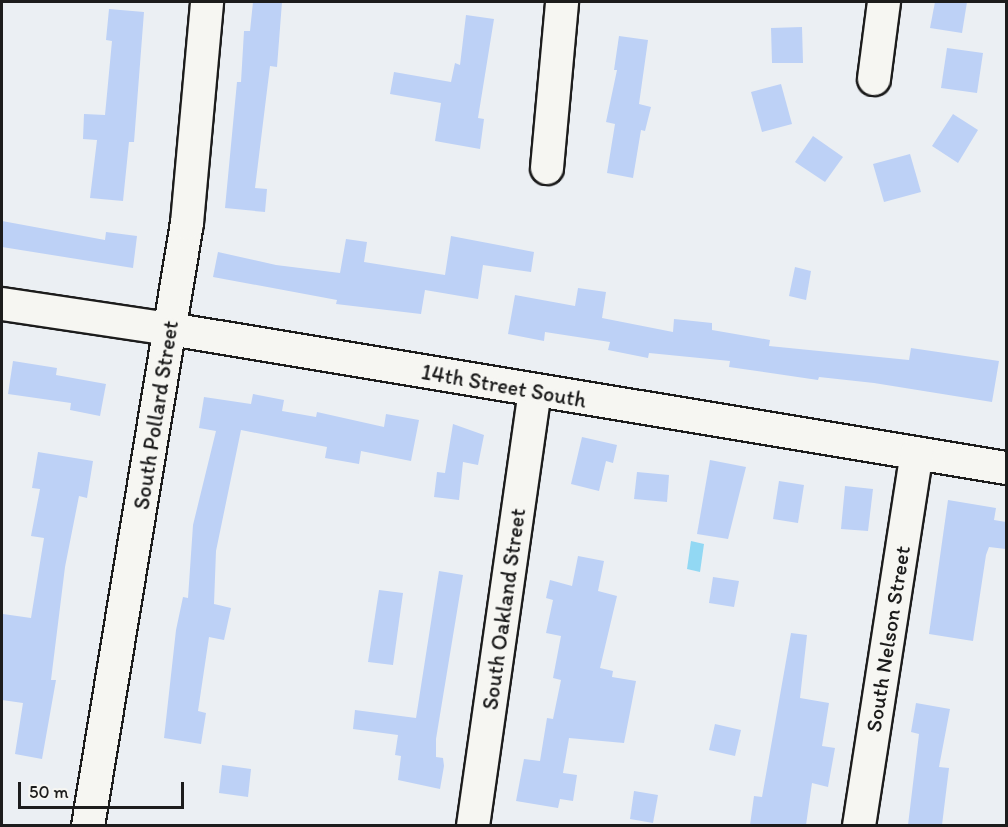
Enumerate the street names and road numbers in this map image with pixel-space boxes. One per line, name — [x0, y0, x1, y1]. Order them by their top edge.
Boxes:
street label: South Pollard Street — [128, 319, 184, 511]
street label: 14th Street South — [420, 359, 588, 413]
street label: South Oakland Street — [477, 506, 531, 712]
street label: South Nelson Street — [860, 544, 916, 734]

